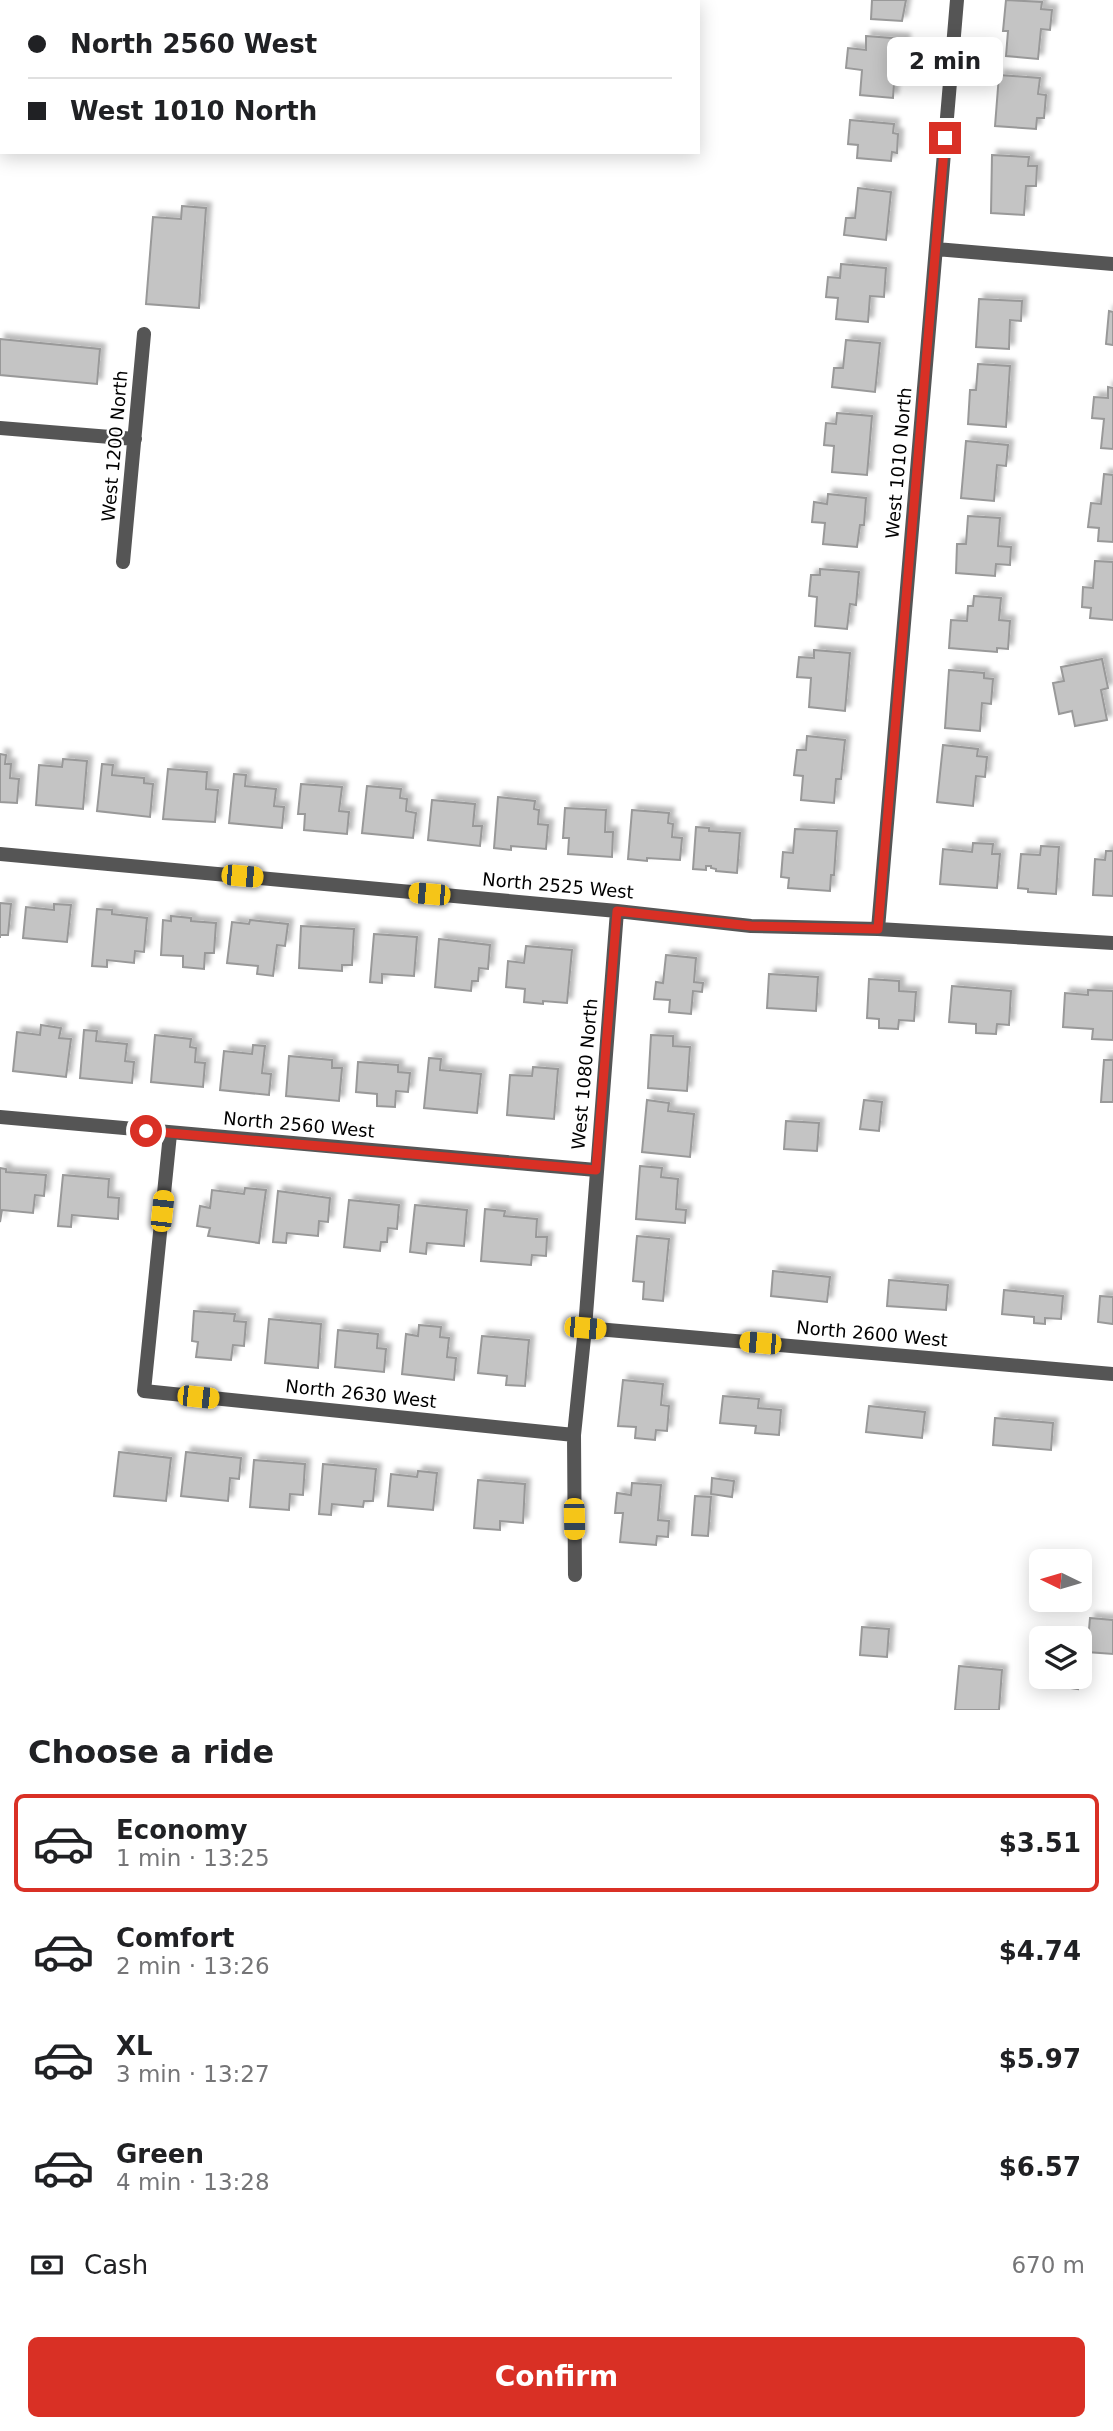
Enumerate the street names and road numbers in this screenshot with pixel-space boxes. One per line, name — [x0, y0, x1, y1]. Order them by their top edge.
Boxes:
street label: West 1200 North — [97, 369, 132, 523]
street label: West 1010 North — [881, 386, 916, 540]
street label: North 2525 West — [481, 868, 635, 903]
street label: West 1080 North — [567, 997, 602, 1151]
street label: North 2560 West — [222, 1107, 376, 1142]
street label: North 2600 West — [795, 1316, 949, 1351]
street label: North 2630 West — [284, 1375, 438, 1412]

